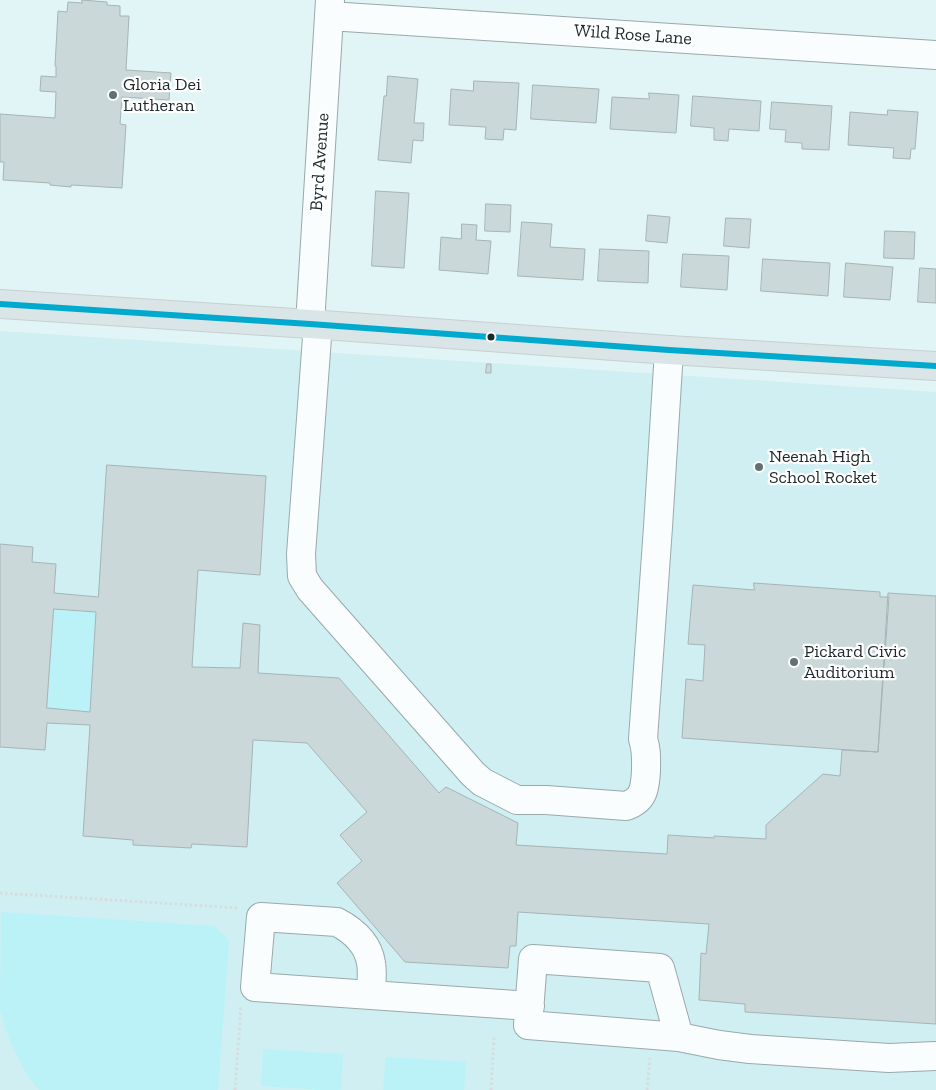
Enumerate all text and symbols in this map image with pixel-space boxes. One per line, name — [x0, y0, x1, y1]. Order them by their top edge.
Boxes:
street label: Wild Rose Lane — [573, 20, 693, 50]
place label: Gloria Dei Lutheran — [123, 74, 201, 116]
marker: Gloria Dei Lutheran — [107, 89, 119, 101]
street label: Byrd Avenue — [306, 112, 334, 212]
unlabelled marker — [486, 332, 496, 342]
place label: Neenah High School Rocket — [769, 446, 877, 488]
marker: Neenah High School Rocket — [753, 461, 765, 473]
place label: Pickard Civic Auditorium — [804, 641, 906, 684]
marker: Pickard Civic Auditorium — [788, 656, 800, 668]

